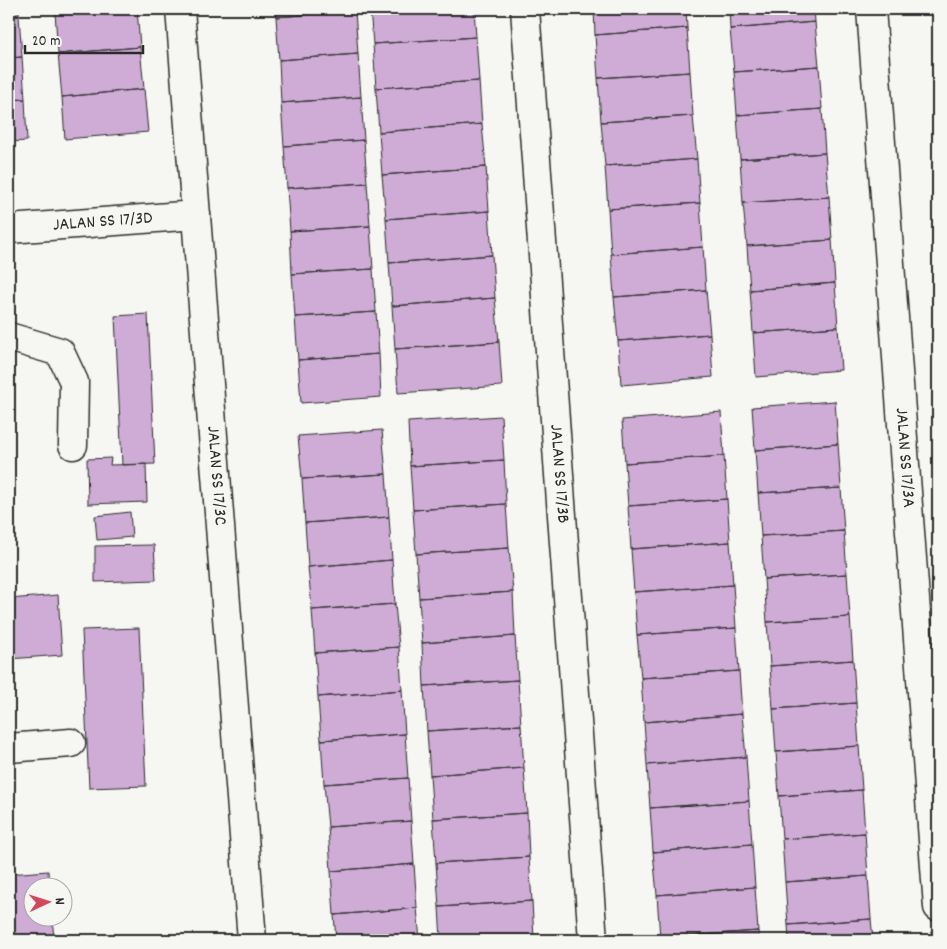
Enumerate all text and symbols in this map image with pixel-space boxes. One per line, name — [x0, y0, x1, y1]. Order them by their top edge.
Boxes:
scale bar — [25, 22, 142, 54]
text: 20 m — [32, 31, 60, 53]
street label: JALAN SS 17/3D — [52, 206, 154, 238]
street label: JALAN SS 17/3A — [888, 407, 921, 509]
street label: JALAN SS 17/3B — [543, 423, 575, 524]
street label: JALAN SS 17/3C — [200, 425, 232, 526]
north arrow — [22, 876, 72, 926]
text: N — [49, 897, 69, 905]

